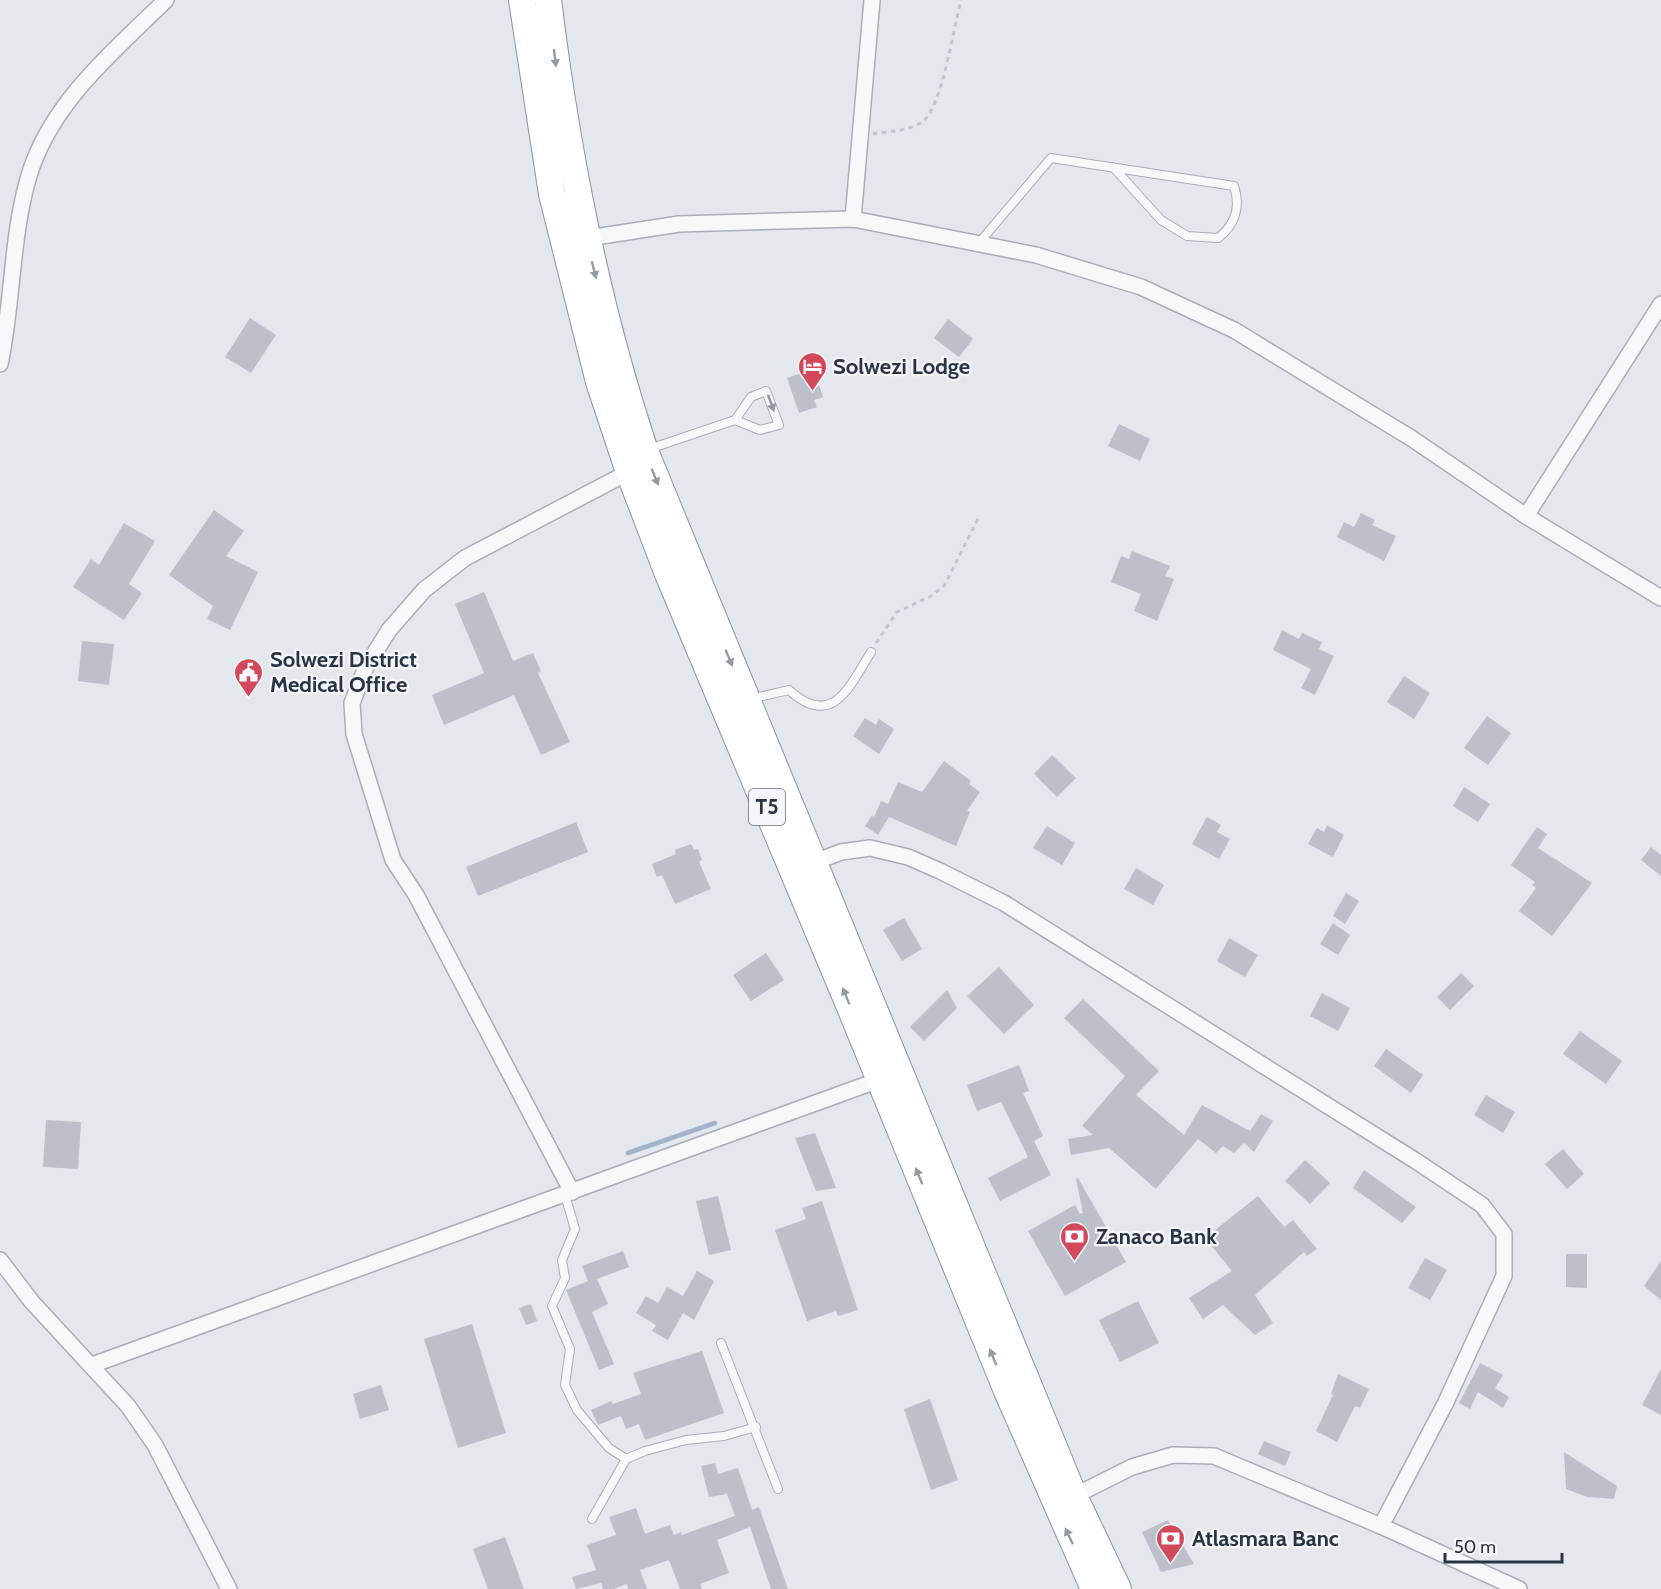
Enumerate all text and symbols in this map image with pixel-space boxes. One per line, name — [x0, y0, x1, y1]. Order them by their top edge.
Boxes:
one-way arrow — [551, 49, 560, 68]
one-way arrow — [589, 261, 599, 280]
hotel icon: Solwezi Lodge — [796, 350, 828, 392]
place label: Solwezi Lodge — [833, 353, 970, 380]
one-way arrow — [766, 394, 776, 412]
one-way arrow — [650, 469, 660, 487]
place label: Solwezi District Medical Office — [270, 646, 417, 698]
one-way arrow — [724, 649, 734, 667]
public building icon: Solwezi District Medical Office — [233, 656, 265, 698]
road number: T5 — [749, 789, 785, 825]
one-way arrow — [841, 986, 851, 1004]
one-way arrow — [914, 1167, 924, 1185]
bank icon: Zanaco Bank — [1059, 1220, 1091, 1262]
place label: Zanaco Bank — [1096, 1223, 1217, 1250]
one-way arrow — [988, 1347, 998, 1365]
bank icon: Atlasmara Banc — [1155, 1522, 1187, 1564]
place label: Atlasmara Banc — [1192, 1525, 1339, 1552]
scale bar — [1445, 1526, 1562, 1564]
one-way arrow — [1064, 1527, 1074, 1545]
text: 50 m — [1454, 1536, 1496, 1558]

